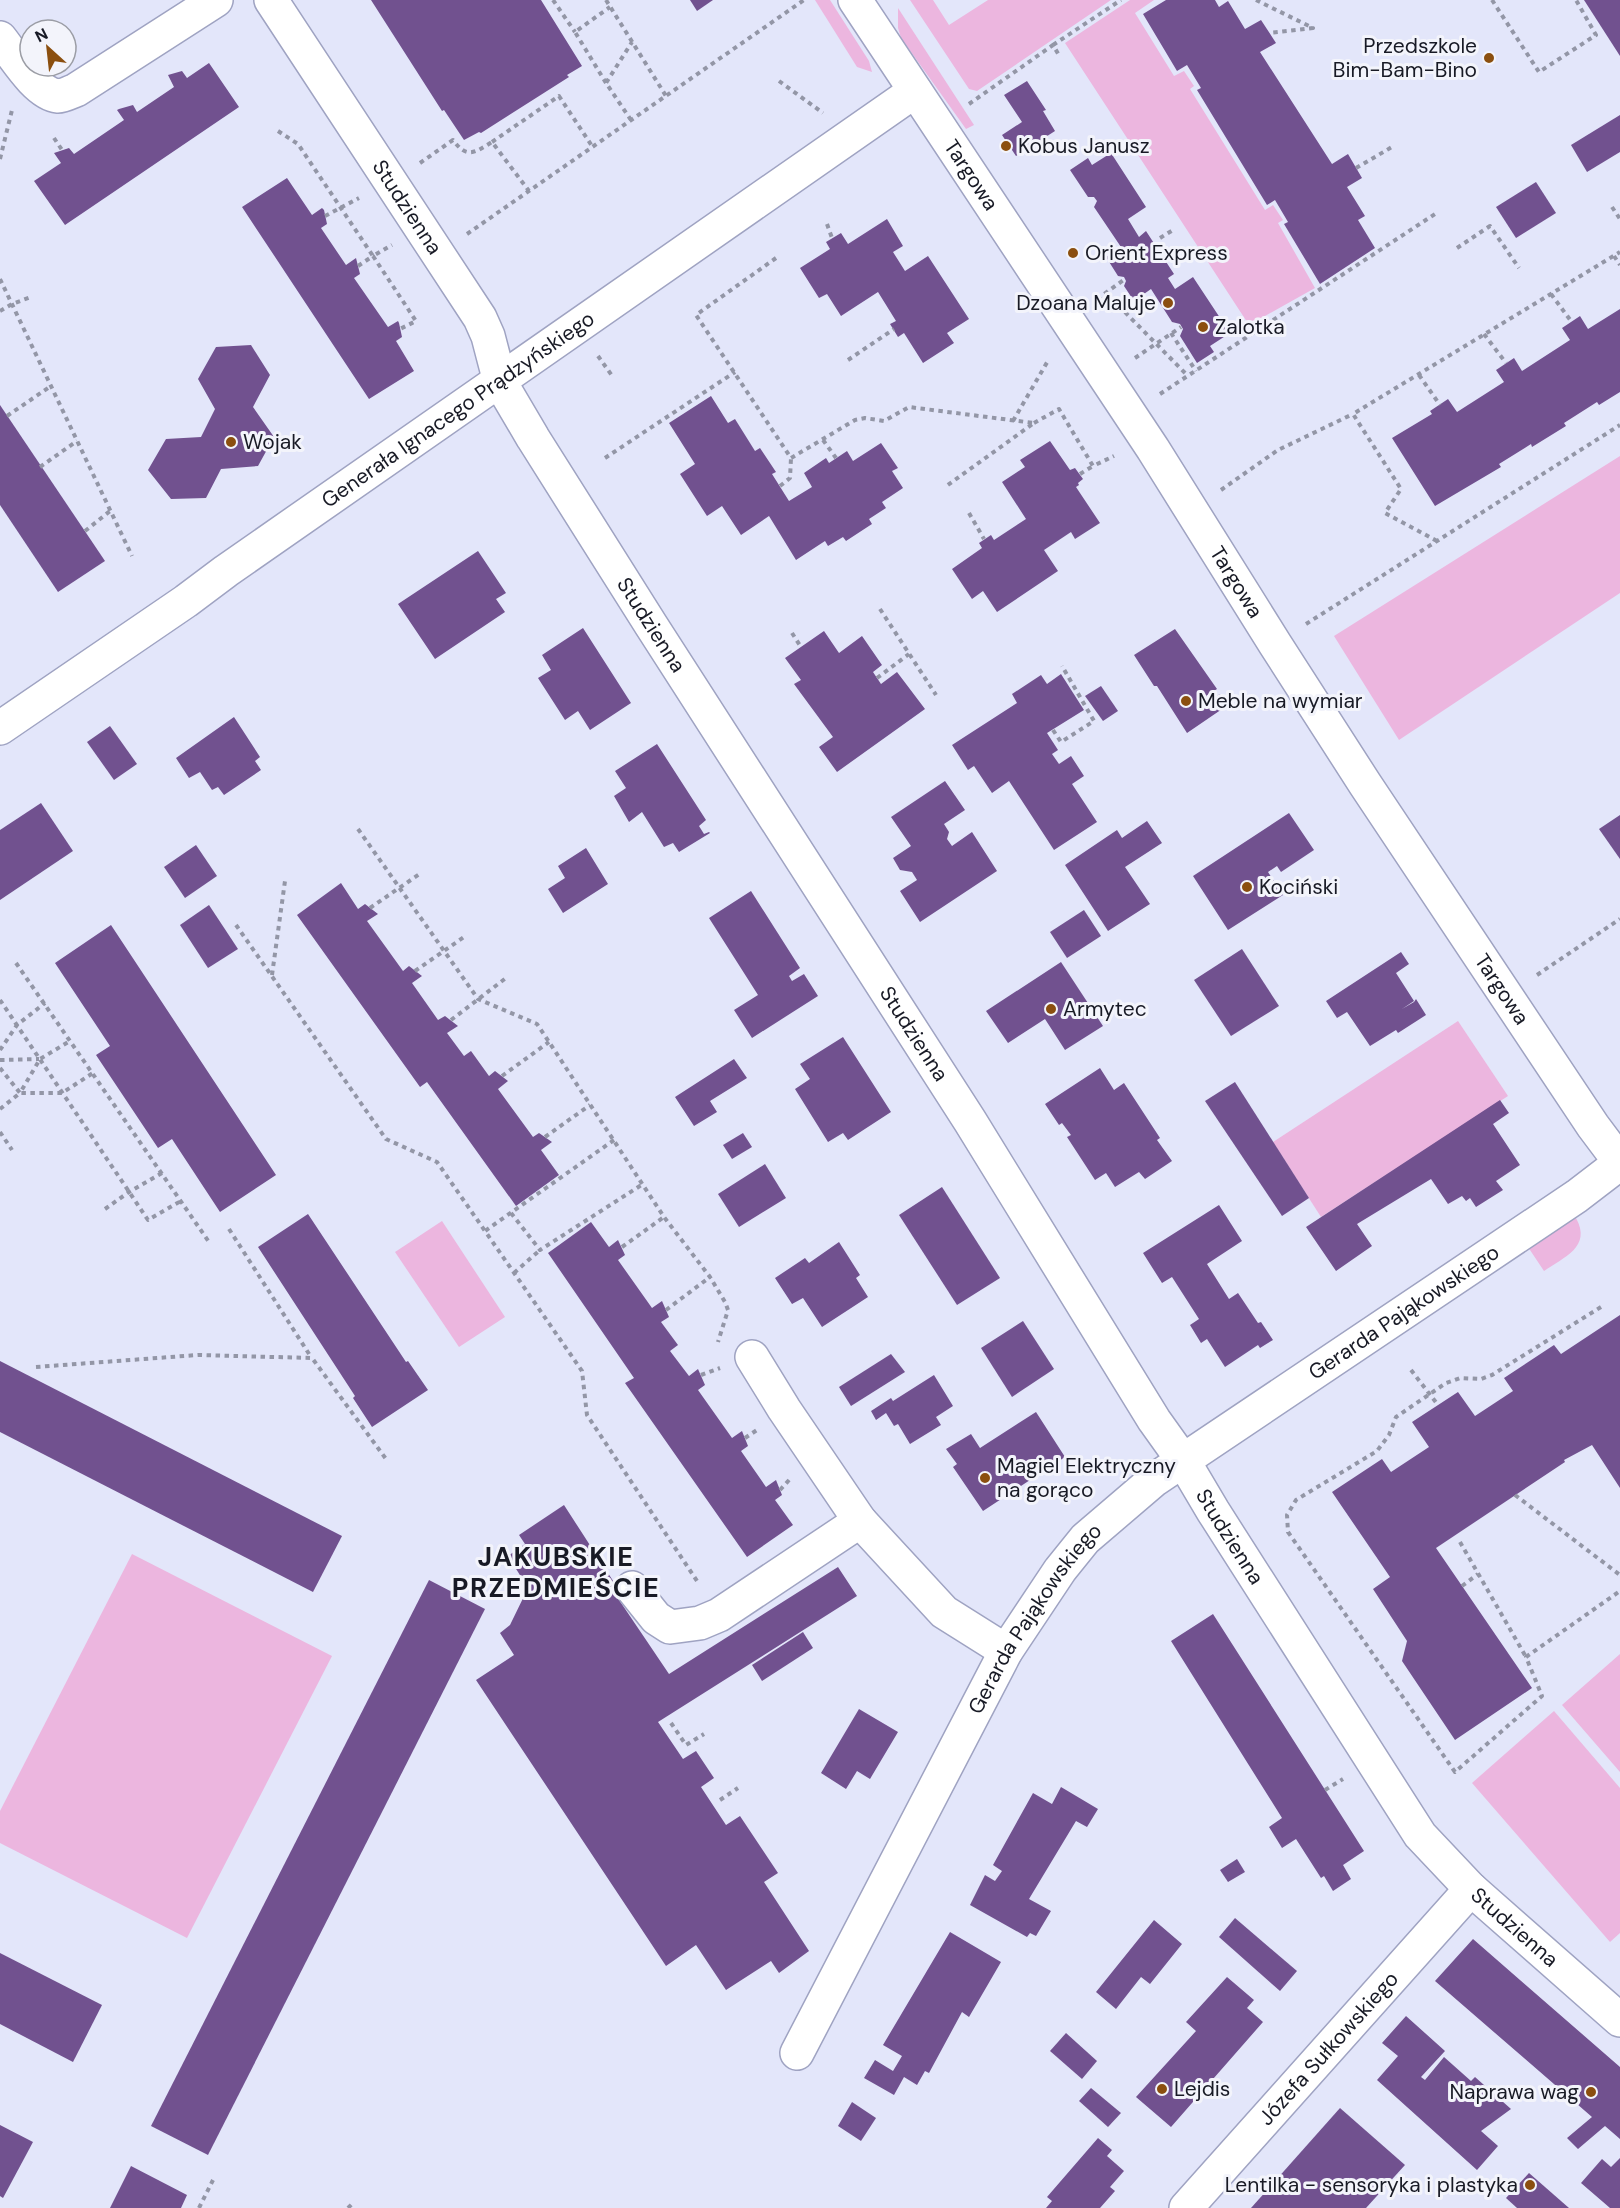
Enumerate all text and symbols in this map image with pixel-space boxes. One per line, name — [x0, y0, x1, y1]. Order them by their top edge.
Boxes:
north arrow — [18, 18, 78, 78]
text: N — [31, 23, 51, 47]
place label: Przedszkole Bim-Bam-Bino — [1333, 32, 1477, 84]
marker: Przedszkole Bim-Bam-Bino — [1482, 51, 1496, 65]
place label: Kobus Janusz — [1018, 132, 1150, 160]
street label: Targowa — [937, 134, 1005, 216]
marker: Kobus Janusz — [999, 139, 1013, 153]
street label: Studzienna — [366, 155, 449, 260]
place label: Orient Express — [1085, 239, 1228, 267]
marker: Orient Express — [1066, 246, 1080, 260]
place label: Dzoana Maluje — [1016, 289, 1156, 317]
marker: Dzoana Maluje — [1161, 296, 1175, 310]
street label: Generała Ignacego Prądzyńskiego — [316, 305, 600, 514]
place label: Zalotka — [1215, 313, 1285, 341]
marker: Zalotka — [1196, 320, 1210, 334]
place label: Wojak — [243, 428, 302, 456]
marker: Wojak — [224, 435, 238, 449]
street label: Targowa — [1203, 541, 1269, 623]
street label: Studzienna — [610, 572, 692, 678]
place label: Meble na wymiar — [1198, 687, 1363, 715]
marker: Meble na wymiar — [1179, 694, 1193, 708]
place label: Kociński — [1259, 873, 1338, 901]
marker: Kociński — [1240, 880, 1254, 894]
street label: Targowa — [1468, 948, 1536, 1030]
street label: Studzienna — [873, 981, 955, 1087]
place label: Armytec — [1063, 995, 1147, 1023]
marker: Armytec — [1044, 1002, 1058, 1016]
street label: Gerarda Pająkowskiego — [1303, 1238, 1505, 1386]
place label: Magiel Elektryczny na gorąco — [997, 1452, 1176, 1504]
marker: Magiel Elektryczny na gorąco — [978, 1471, 992, 1485]
street label: Studzienna — [1189, 1484, 1270, 1590]
street label: Gerarda Pająkowskiego — [962, 1517, 1108, 1719]
district label: JAKUBSKIE PRZEDMIEŚCIE — [452, 1539, 660, 1605]
street label: Studzienna — [1465, 1881, 1564, 1973]
street label: Józefa Sułkowskiego — [1252, 1965, 1405, 2131]
place label: Lejdis — [1174, 2075, 1230, 2103]
place label: Naprawa wag — [1449, 2078, 1579, 2106]
marker: Lejdis — [1155, 2082, 1169, 2096]
marker: Naprawa wag — [1584, 2085, 1598, 2099]
place label: Lentilka - sensoryka i plastyka — [1225, 2171, 1518, 2199]
marker: Lentilka - sensoryka i plastyka — [1523, 2178, 1537, 2192]

